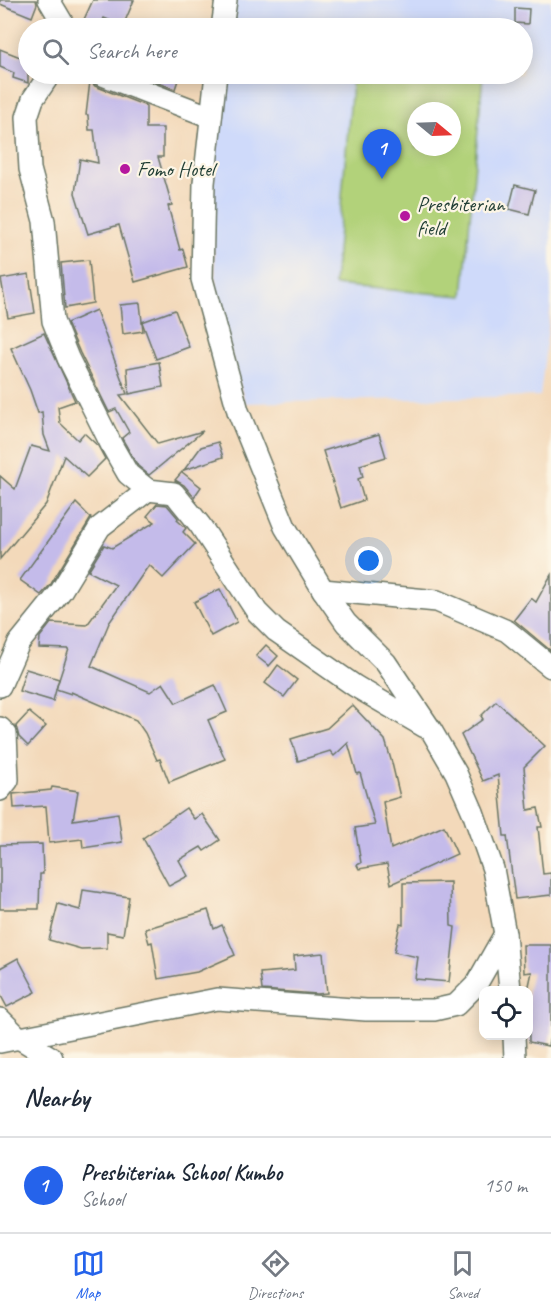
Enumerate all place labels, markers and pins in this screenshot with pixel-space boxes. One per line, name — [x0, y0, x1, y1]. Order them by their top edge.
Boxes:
pin: 1 — [362, 130, 401, 179]
place label: Fomo Hotel — [137, 156, 218, 182]
marker: Fomo Hotel — [118, 162, 132, 176]
place label: Presbiterian field — [417, 191, 506, 241]
marker: Presbiterian field — [398, 209, 412, 223]

